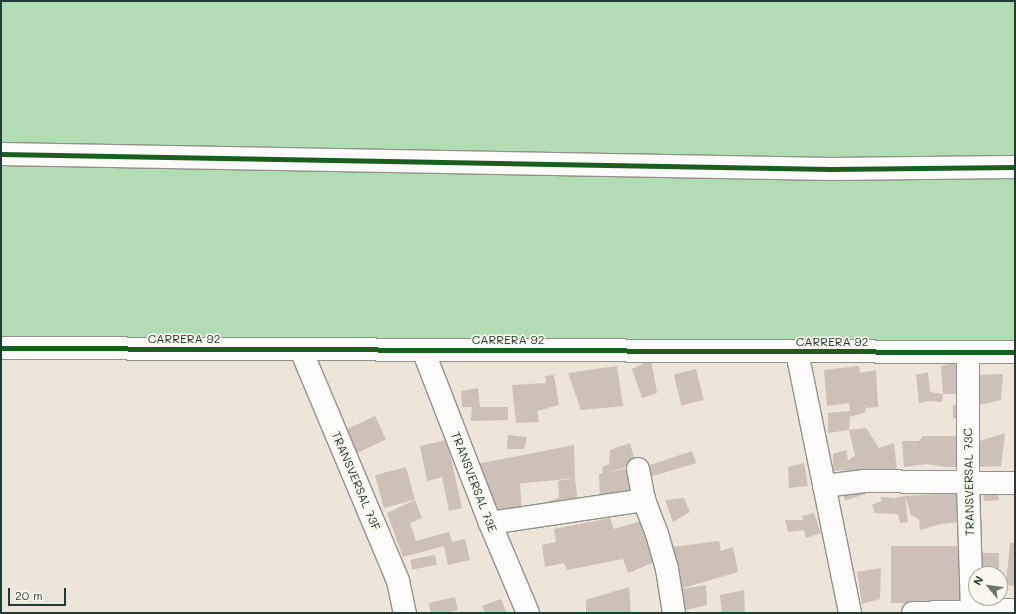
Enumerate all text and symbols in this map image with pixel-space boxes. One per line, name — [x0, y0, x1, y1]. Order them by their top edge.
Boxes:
street label: CARRERA 92 — [148, 332, 220, 346]
street label: CARRERA 92 — [472, 333, 544, 347]
street label: CARRERA 92 — [796, 335, 868, 349]
street label: TRANSVERSAL 73C — [961, 428, 977, 536]
street label: TRANSVERSAL 73F — [329, 429, 383, 533]
street label: TRANSVERSAL 73E — [448, 430, 500, 534]
north arrow — [968, 566, 1008, 606]
text: N — [969, 573, 987, 588]
scale bar — [10, 580, 68, 606]
text: 20 m — [15, 587, 43, 603]

